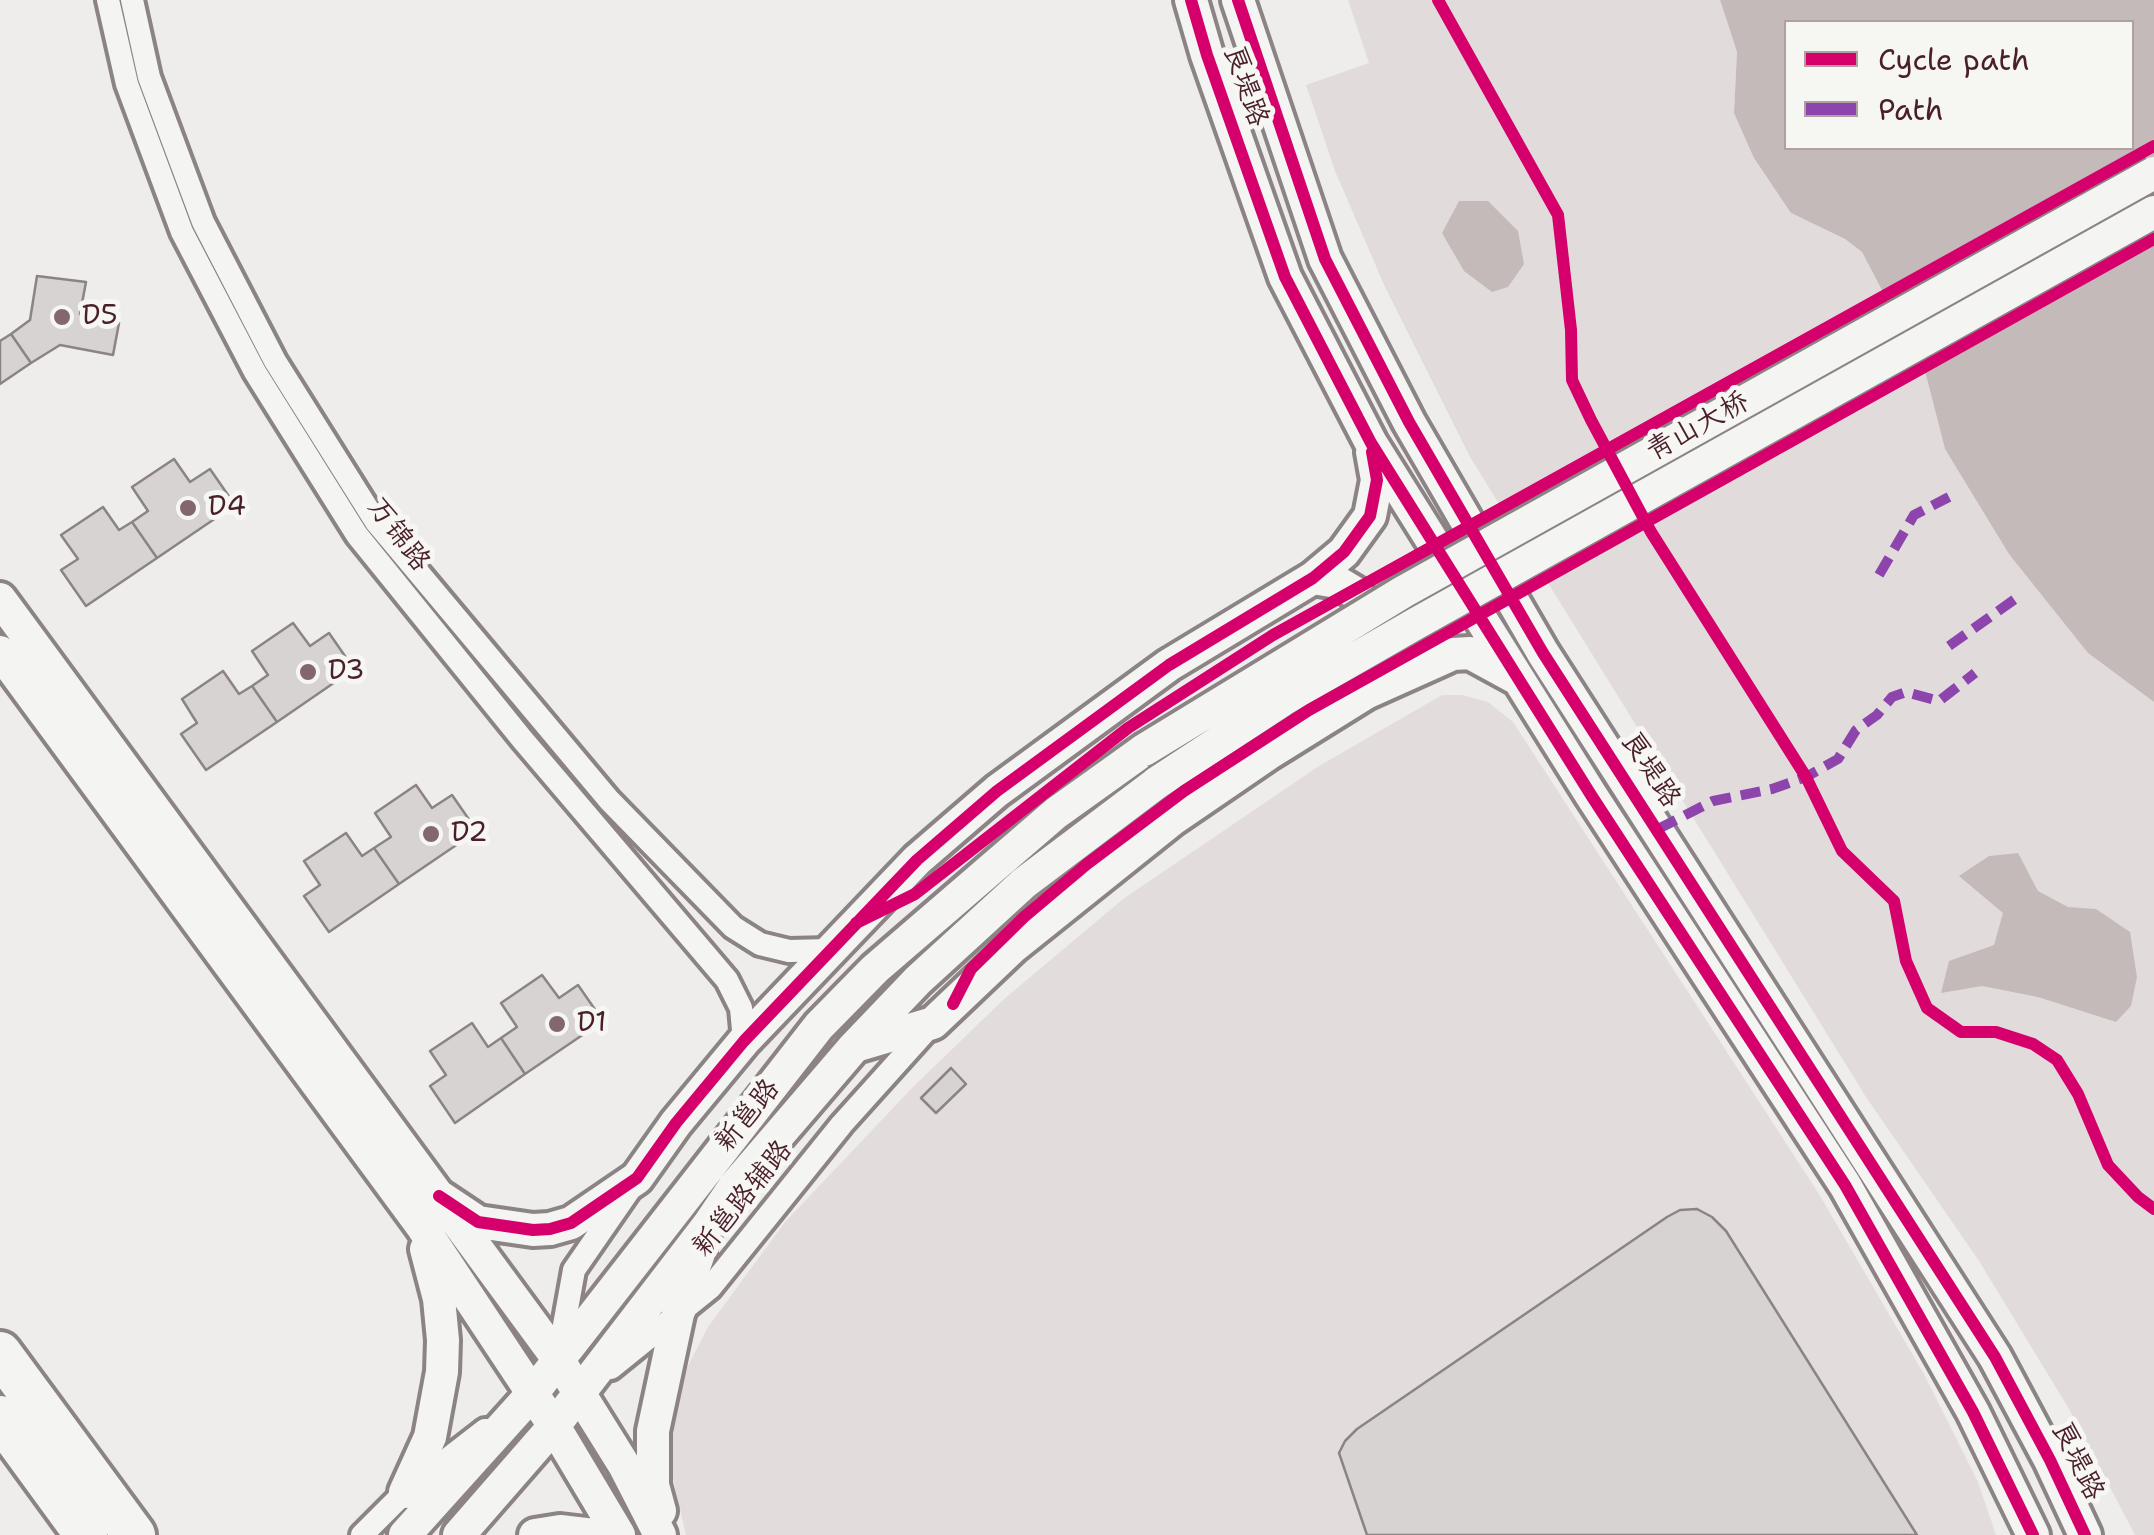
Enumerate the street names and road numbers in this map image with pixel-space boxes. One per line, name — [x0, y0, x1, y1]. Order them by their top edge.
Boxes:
street label: 良堤路 — [1215, 41, 1275, 131]
street label: 青山大桥 — [1641, 385, 1755, 469]
street label: 万锦路 — [359, 491, 437, 579]
street label: 良堤路 — [1613, 726, 1687, 814]
street label: 新邕路 — [709, 1073, 787, 1159]
street label: 新邕路辅路 — [686, 1134, 800, 1264]
street label: 良堤路 — [2043, 1416, 2111, 1506]

